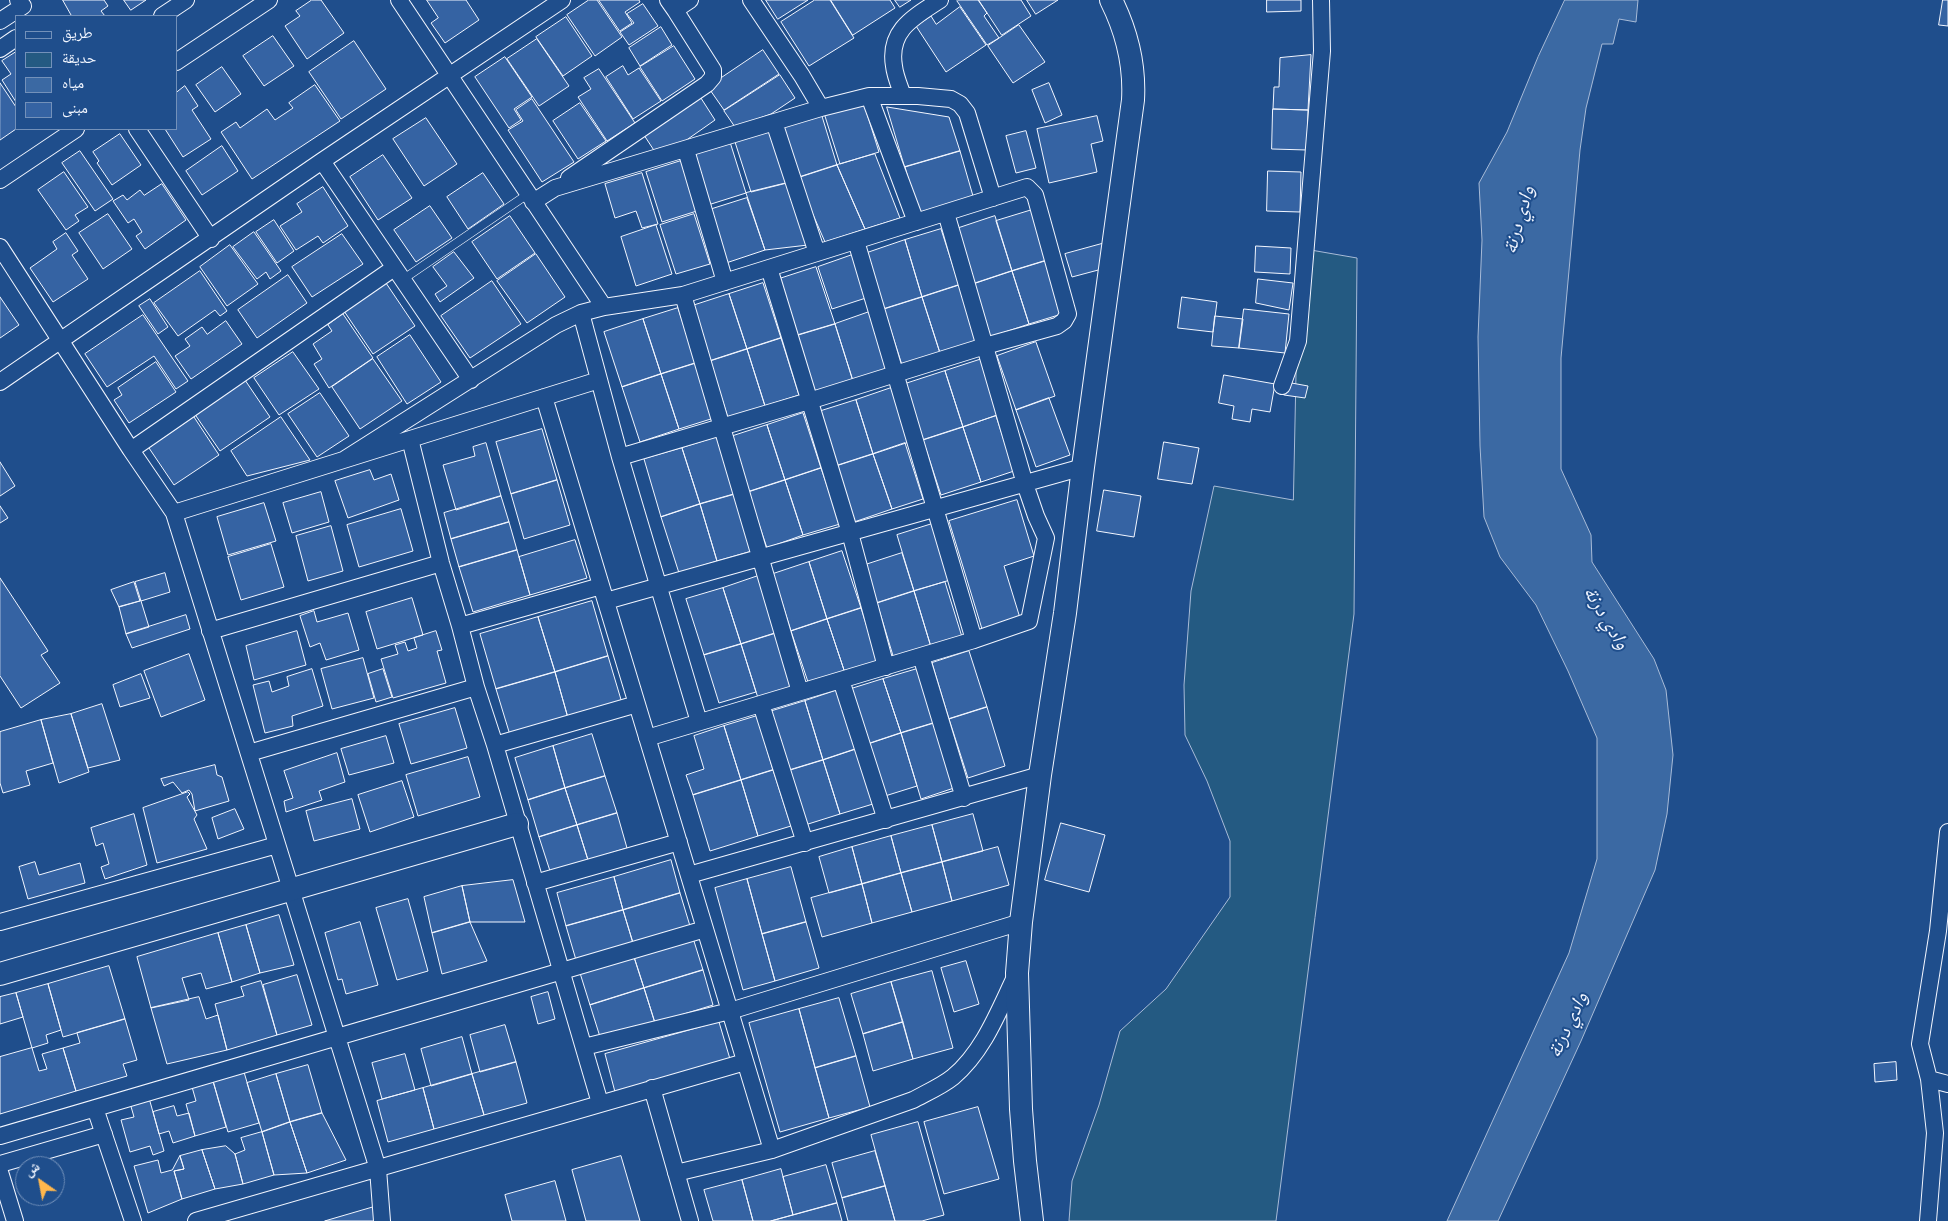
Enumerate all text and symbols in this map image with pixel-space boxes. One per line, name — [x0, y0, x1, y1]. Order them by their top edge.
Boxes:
legend — [15, 15, 178, 130]
text: طريق — [62, 24, 93, 42]
text: حديقة — [62, 49, 96, 67]
text: مياه — [62, 74, 84, 92]
text: مبنى — [62, 99, 88, 117]
water label: وادي درنة — [1498, 183, 1540, 257]
water label: وادي درنة — [1578, 582, 1634, 654]
water label: وادي درنة — [1542, 988, 1594, 1062]
north arrow — [15, 1156, 65, 1206]
text: ش — [21, 1158, 43, 1180]

